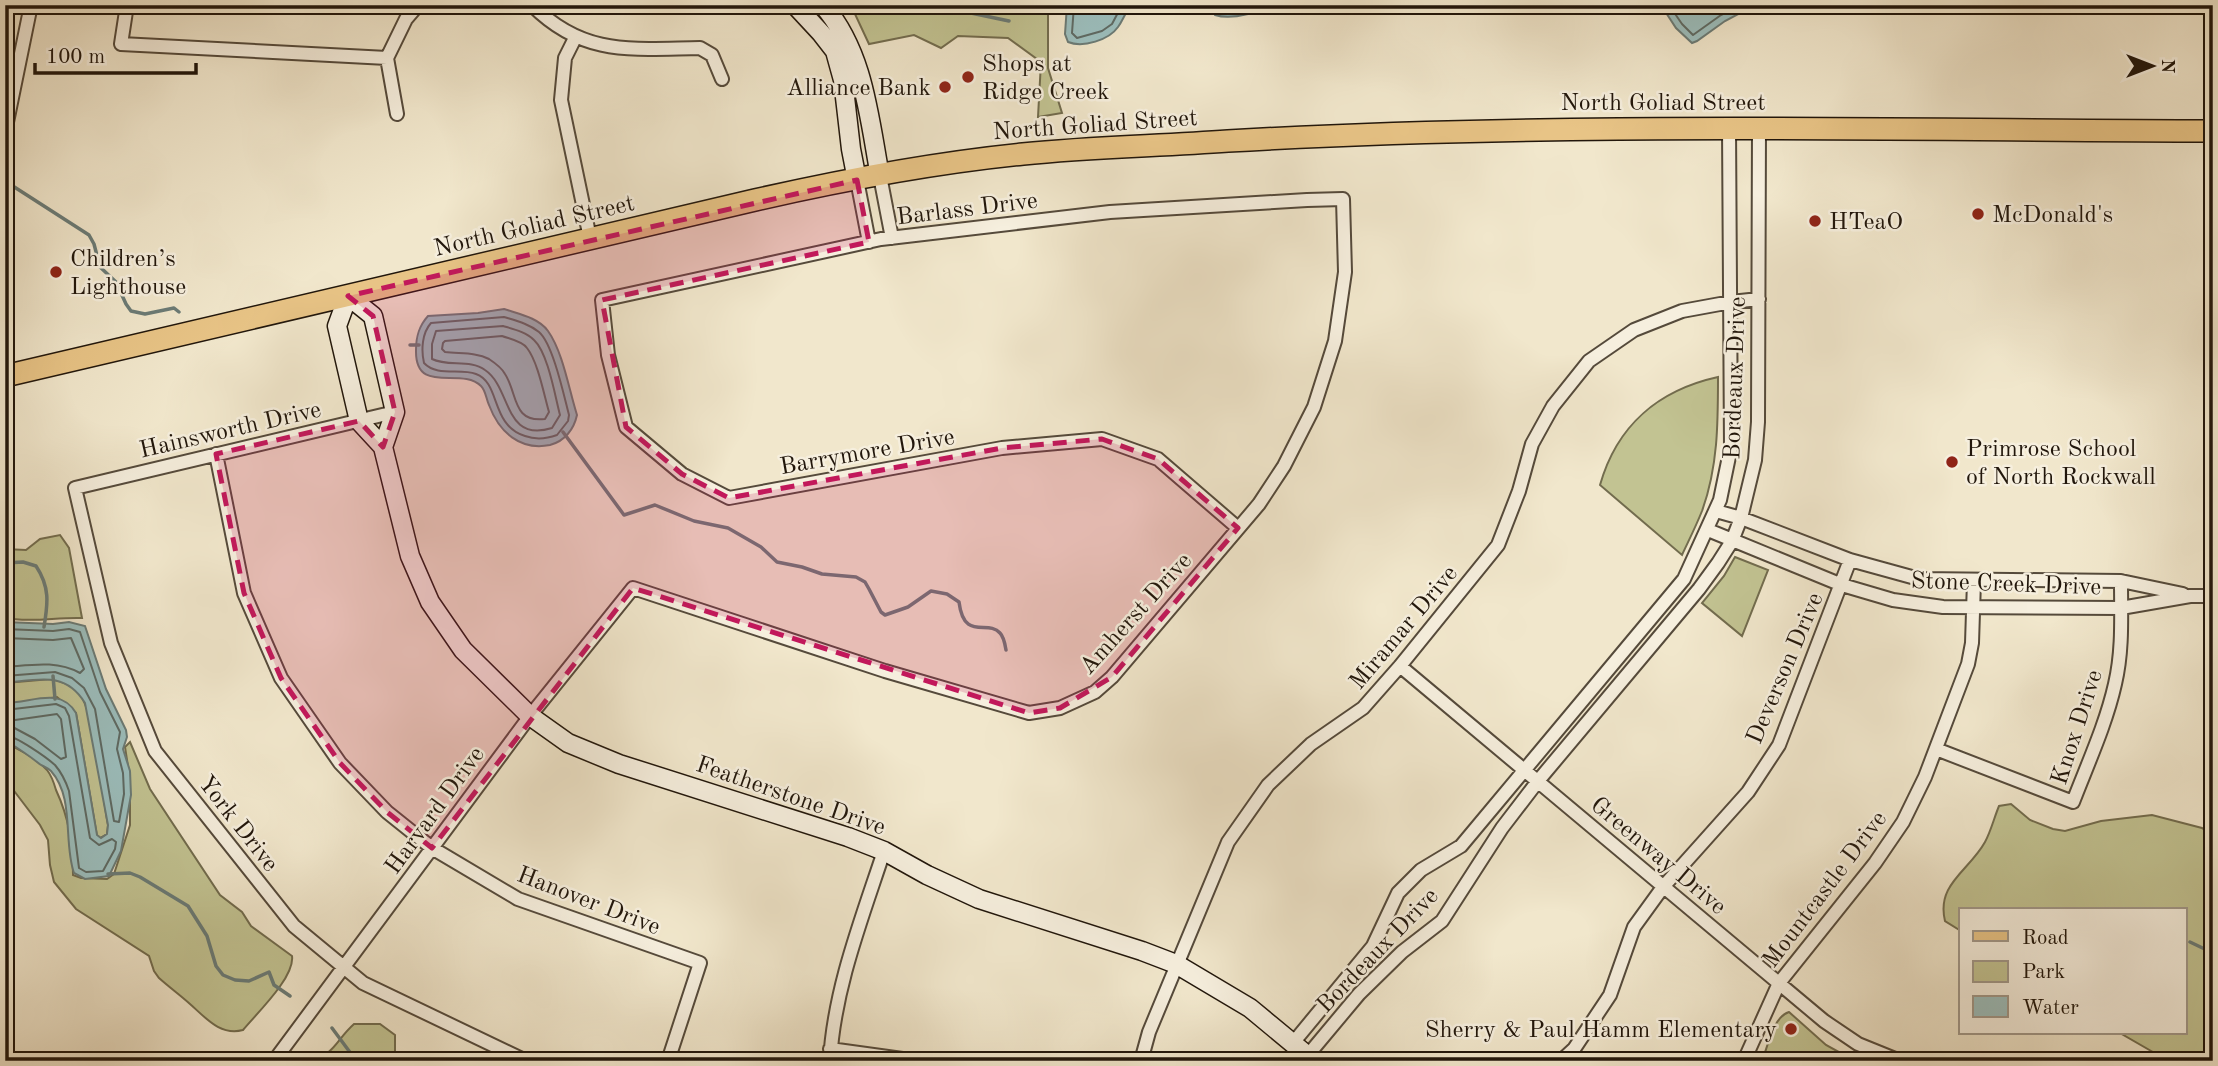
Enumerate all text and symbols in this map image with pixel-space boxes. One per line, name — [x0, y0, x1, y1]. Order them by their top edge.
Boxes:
scale bar — [35, 32, 196, 76]
north arrow — [2116, 32, 2186, 102]
text: 100 m — [46, 47, 105, 68]
place label: Shops at Ridge Creek — [982, 53, 1109, 105]
text: N — [2157, 59, 2176, 74]
marker: Shops at Ridge Creek — [960, 69, 976, 85]
place label: Alliance Bank — [786, 77, 931, 101]
marker: Alliance Bank — [937, 79, 953, 95]
street label: North Goliad Street — [1560, 92, 1766, 116]
street label: North Goliad Street — [992, 107, 1198, 145]
street label: Barlass Drive — [895, 189, 1039, 231]
street label: North Goliad Street — [432, 192, 637, 262]
place label: McDonald's — [1992, 204, 2113, 228]
marker: McDonald's — [1970, 206, 1986, 222]
place label: HTeaO — [1829, 211, 1903, 235]
marker: HTeaO — [1807, 213, 1823, 229]
place label: Children’s Lighthouse — [70, 248, 186, 300]
marker: Children’s Lighthouse — [48, 264, 64, 280]
street label: Bordeaux Drive — [1721, 296, 1751, 460]
street label: Hainsworth Drive — [137, 398, 324, 464]
street label: Barrymore Drive — [778, 426, 957, 480]
place label: Primrose School of North Rockwall — [1966, 438, 2156, 490]
marker: Primrose School of North Rockwall — [1944, 454, 1960, 470]
street label: Amherst Drive — [1076, 549, 1197, 680]
street label: Miramar Drive — [1346, 562, 1463, 695]
street label: Stone Creek Drive — [1910, 570, 2102, 600]
street label: Deverson Drive — [1743, 590, 1829, 748]
street label: Knox Drive — [2048, 667, 2108, 788]
street label: Harvard Drive — [381, 743, 490, 879]
street label: Featherstone Drive — [692, 753, 888, 841]
street label: York Drive — [193, 772, 282, 877]
street label: Greenway Drive — [1585, 793, 1730, 920]
street label: Mountcastle Drive — [1759, 807, 1892, 973]
street label: Hanover Drive — [513, 864, 663, 940]
street label: Bordeaux Drive — [1313, 884, 1444, 1018]
legend — [1959, 908, 2186, 1034]
text: Road — [2022, 928, 2069, 949]
text: Park — [2022, 962, 2065, 983]
text: Water — [2022, 998, 2079, 1019]
place label: Sherry & Paul Hamm Elementary — [1425, 1019, 1777, 1043]
marker: Sherry & Paul Hamm Elementary — [1783, 1021, 1799, 1037]

